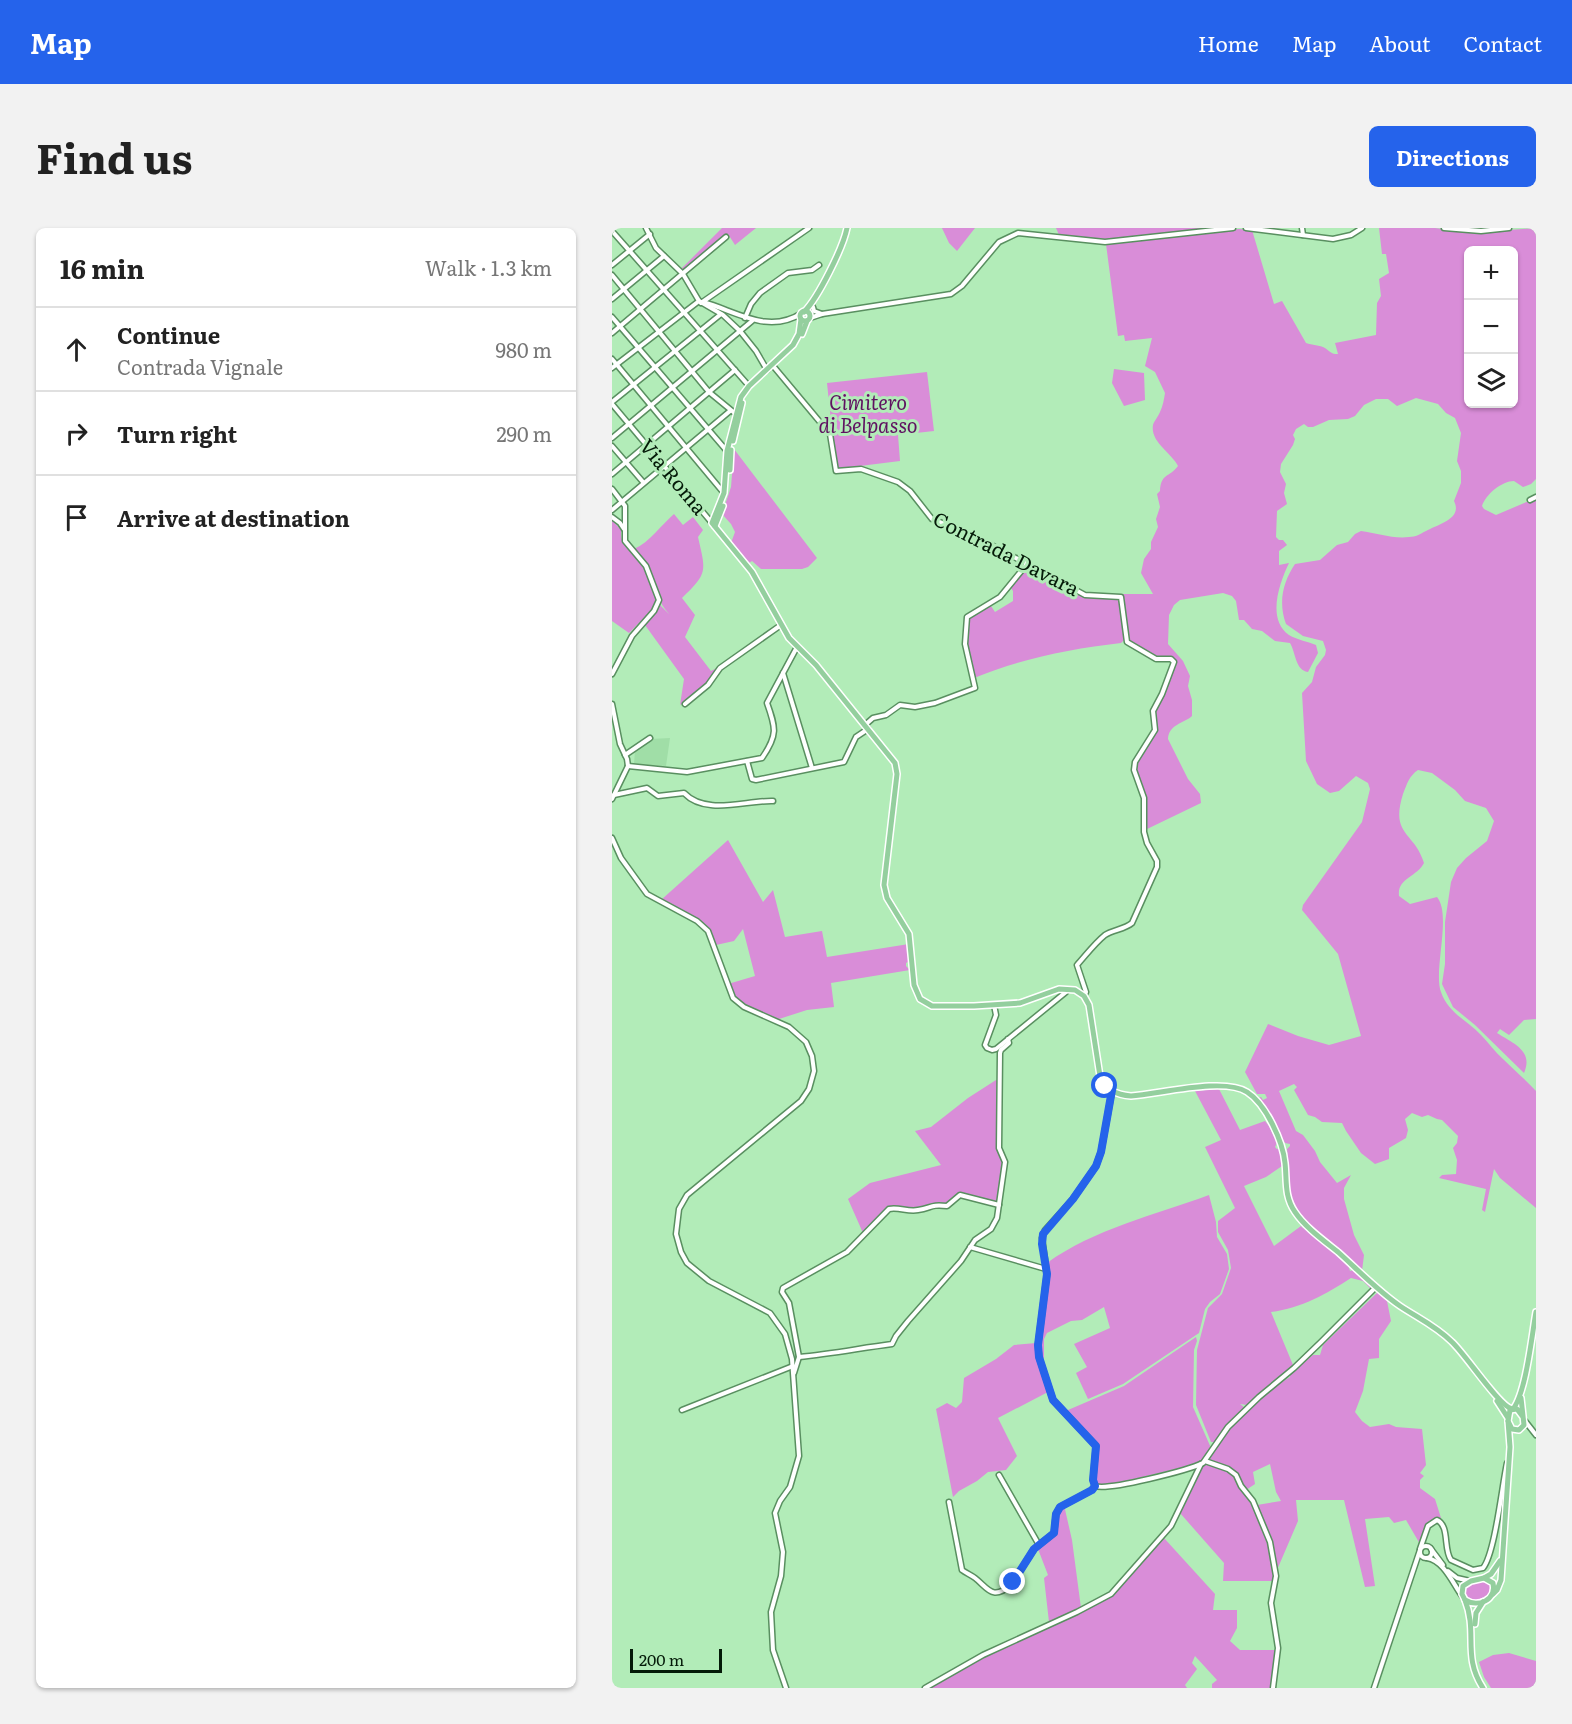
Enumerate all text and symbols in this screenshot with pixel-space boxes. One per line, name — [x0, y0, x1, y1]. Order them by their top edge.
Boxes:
text: Map — [30, 21, 92, 63]
text: Home — [1198, 27, 1259, 58]
text: Map — [1292, 27, 1336, 58]
text: About — [1369, 27, 1431, 58]
text: Contact — [1464, 27, 1542, 58]
text: Find us — [36, 125, 193, 187]
button: Directions — [1369, 126, 1536, 187]
map controls — [1464, 246, 1518, 408]
button: + — [1464, 246, 1518, 300]
text: 16 min — [60, 248, 145, 287]
text: Walk · 1.3 km — [425, 252, 552, 282]
button: − — [1464, 300, 1518, 354]
text: Continue — [117, 318, 220, 351]
icon: ahead — [60, 333, 93, 366]
text: 980 m — [496, 334, 552, 364]
text: Contrada Vignale — [117, 351, 283, 381]
button: layers — [1464, 354, 1518, 408]
park label: Cimitero di Belpasso — [818, 386, 918, 439]
icon: right — [60, 417, 93, 450]
text: Turn right — [117, 417, 237, 450]
text: 290 m — [496, 418, 552, 448]
street label: Via Roma — [634, 431, 716, 521]
icon: arrive — [60, 501, 93, 534]
text: Arrive at destination — [117, 501, 350, 534]
street label: Contrada Davara — [929, 502, 1085, 602]
route start — [1091, 1072, 1117, 1098]
route end — [999, 1568, 1025, 1594]
scale bar — [630, 1646, 722, 1674]
text: 200 m — [639, 1647, 684, 1671]

